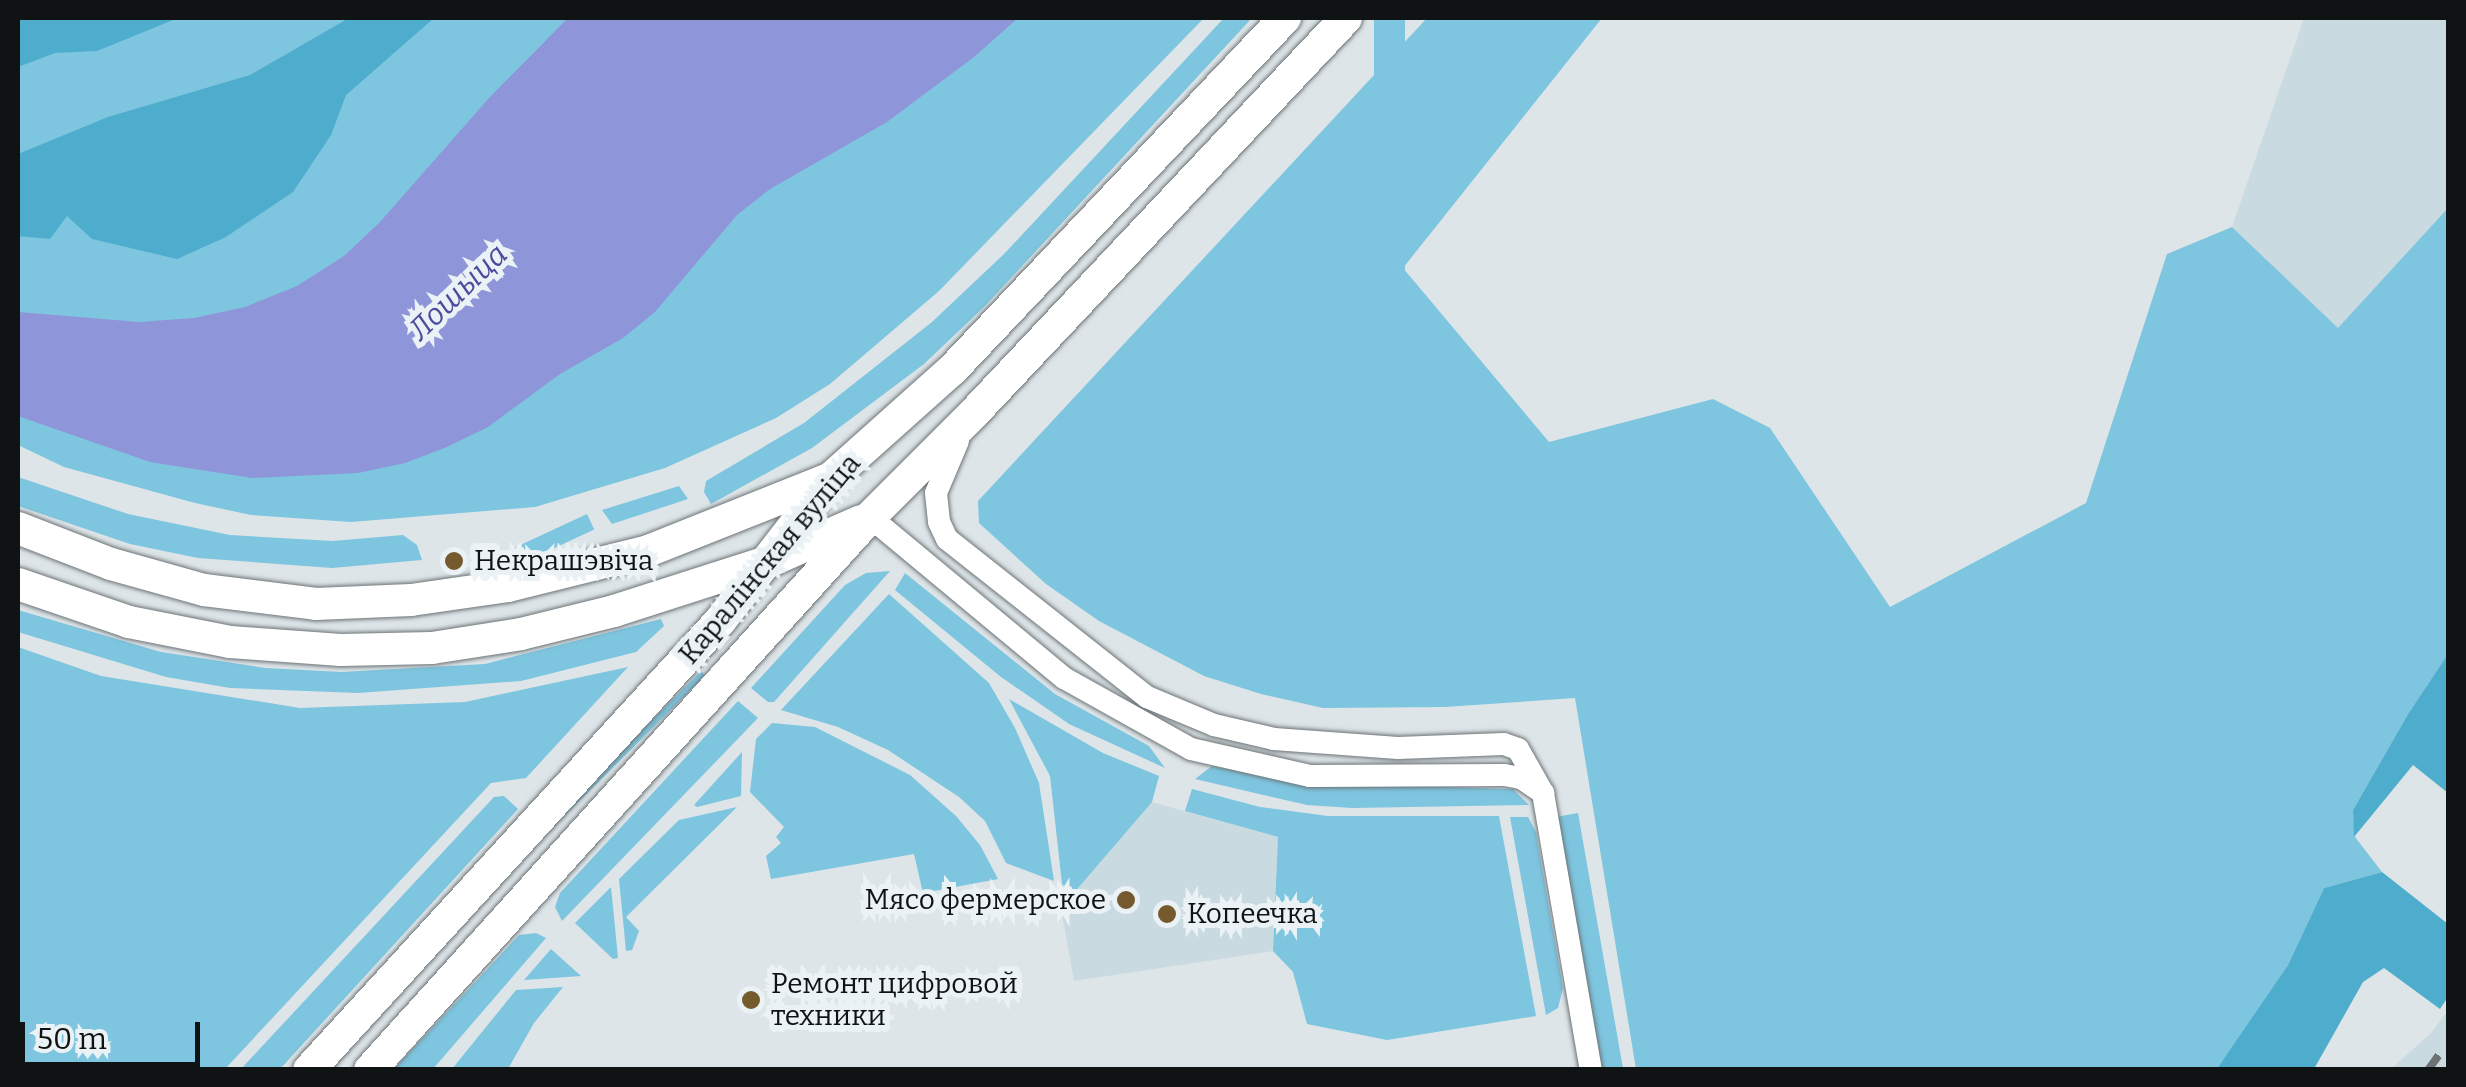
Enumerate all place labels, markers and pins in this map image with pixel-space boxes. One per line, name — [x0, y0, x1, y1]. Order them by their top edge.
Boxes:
place label: Некрашэвіча — [474, 544, 653, 578]
marker: Некрашэвіча — [443, 550, 465, 572]
place label: Мясо фермерское — [864, 883, 1106, 917]
marker: Мясо фермерское — [1115, 889, 1137, 911]
place label: Копеечка — [1187, 897, 1318, 931]
marker: Копеечка — [1156, 903, 1178, 925]
place label: Ремонт цифровой техники — [771, 967, 1018, 1033]
marker: Ремонт цифровой техники — [740, 989, 762, 1011]

